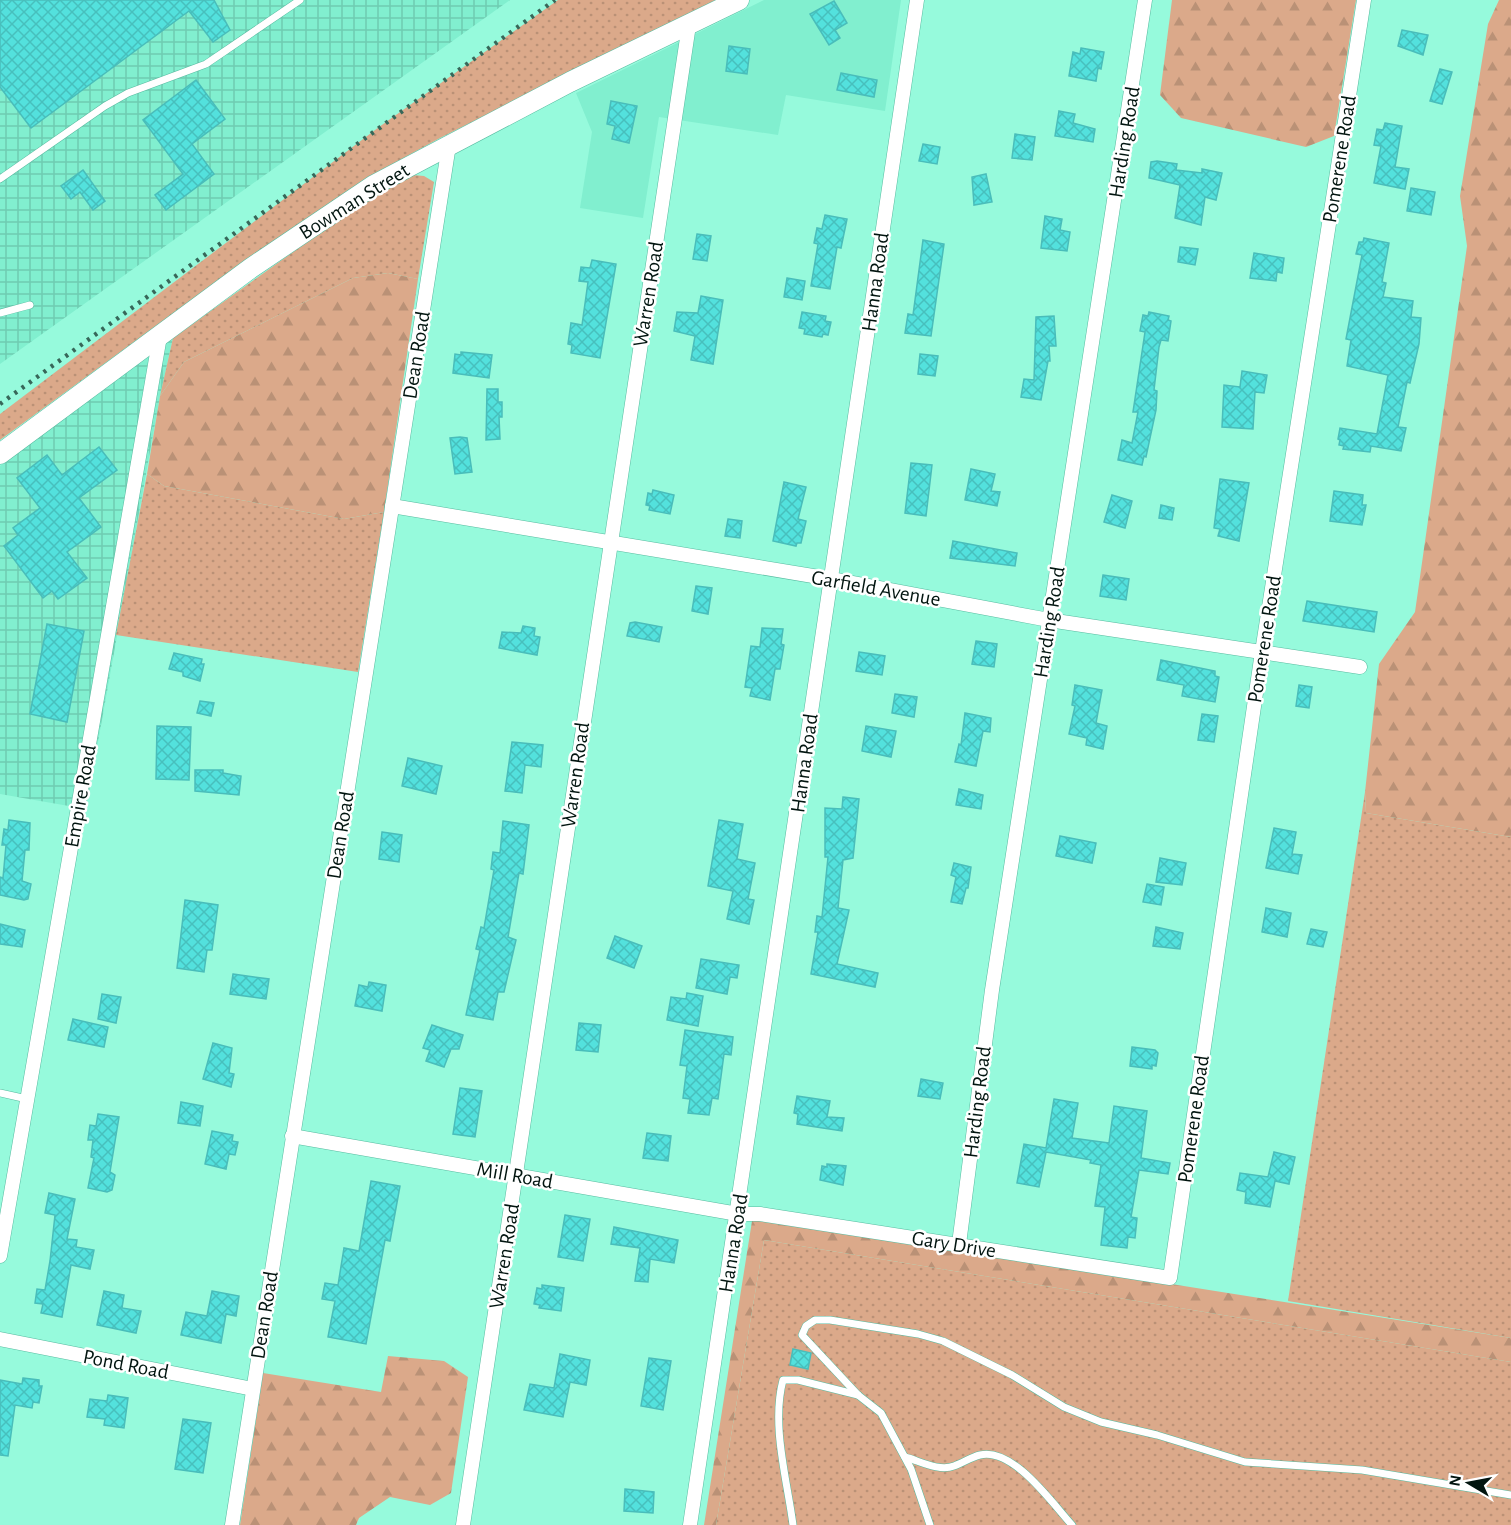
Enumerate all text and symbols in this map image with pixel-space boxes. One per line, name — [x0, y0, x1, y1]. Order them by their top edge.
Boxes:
street label: Harding Road — [1105, 85, 1144, 199]
street label: Pomerene Road — [1319, 94, 1360, 224]
street label: Bowman Street — [296, 159, 413, 244]
street label: Hanna Road — [858, 231, 893, 333]
street label: Warren Road — [630, 240, 667, 348]
street label: Dean Road — [399, 309, 434, 401]
street label: Harding Road — [1030, 565, 1069, 679]
street label: Garfield Avenue — [810, 567, 942, 610]
street label: Pomerene Road — [1244, 574, 1285, 704]
street label: Hanna Road — [787, 712, 822, 814]
street label: Warren Road — [558, 721, 593, 829]
street label: Empire Road — [61, 743, 100, 849]
street label: Dean Road — [323, 789, 358, 881]
street label: Harding Road — [960, 1045, 995, 1159]
street label: Pomerene Road — [1174, 1054, 1213, 1184]
street label: Mill Road — [475, 1158, 555, 1193]
street label: Hanna Road — [715, 1192, 752, 1294]
street label: Warren Road — [486, 1202, 523, 1310]
street label: Gary Drive — [910, 1227, 998, 1262]
street label: Dean Road — [247, 1269, 282, 1361]
street label: Pond Road — [81, 1346, 171, 1383]
north arrow — [1439, 1453, 1499, 1513]
text: N — [1446, 1474, 1464, 1487]

